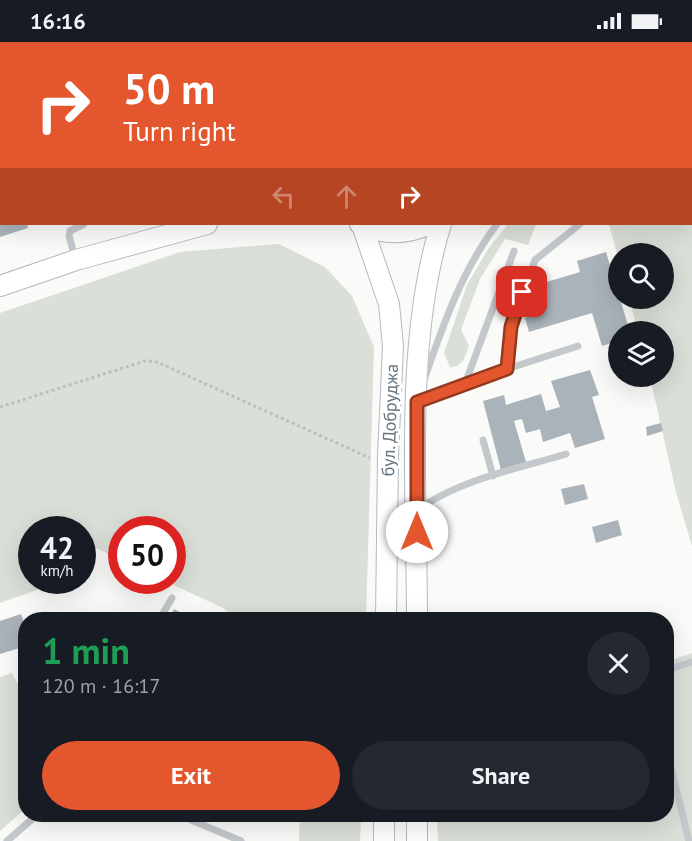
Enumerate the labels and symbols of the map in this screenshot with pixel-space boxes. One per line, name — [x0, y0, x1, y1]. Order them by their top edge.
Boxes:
pin — [496, 266, 547, 317]
street label: бул. Добруджа — [376, 363, 403, 477]
position arrow — [385, 500, 449, 564]
speed limit sign: 50 — [108, 516, 186, 594]

